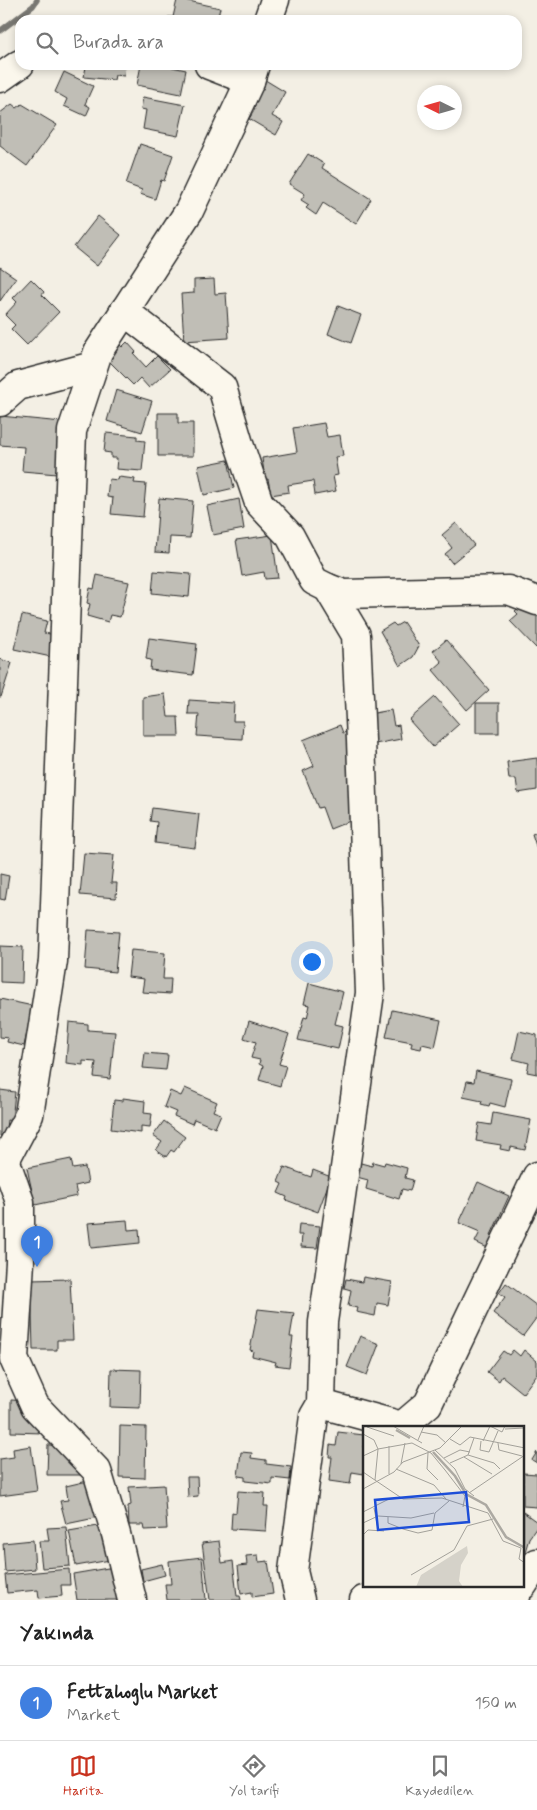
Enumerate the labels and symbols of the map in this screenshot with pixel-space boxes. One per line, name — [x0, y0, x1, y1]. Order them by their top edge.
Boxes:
north arrow — [417, 85, 462, 130]
your location — [299, 949, 325, 975]
pin: 1 — [21, 1226, 53, 1267]
inset map — [363, 1426, 524, 1588]

